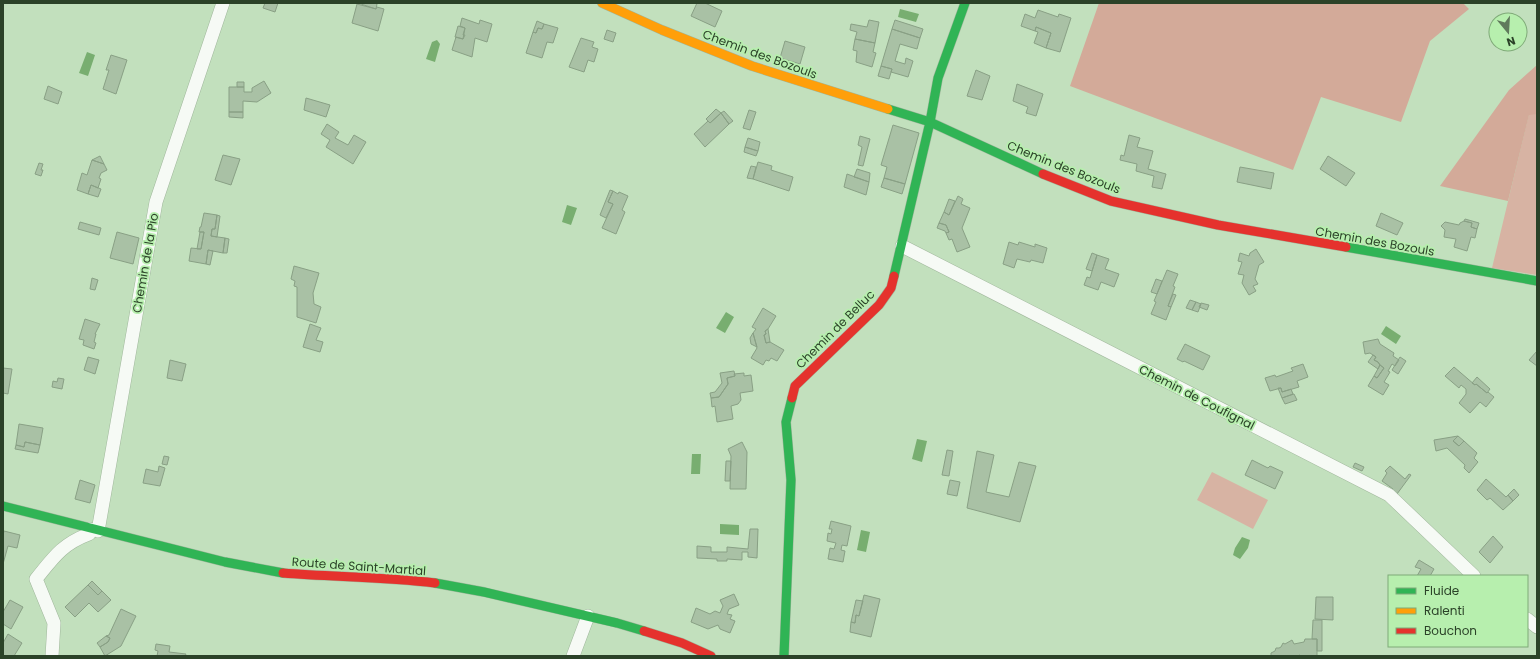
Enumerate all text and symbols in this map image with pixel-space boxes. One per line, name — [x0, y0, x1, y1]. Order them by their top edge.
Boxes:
north arrow — [1488, 12, 1528, 52]
street label: Chemin des Bozouls — [700, 25, 820, 83]
text: N — [1505, 33, 1518, 50]
street label: Chemin des Bozouls — [1005, 137, 1123, 197]
street label: Chemin de la Pio — [128, 211, 162, 314]
street label: Chemin des Bozouls — [1314, 222, 1436, 260]
street label: Chemin de Belluc — [792, 286, 878, 372]
street label: Chemin de Coufignal — [1136, 360, 1258, 434]
street label: Route de Saint-Martial — [291, 553, 427, 579]
legend — [1388, 575, 1528, 647]
text: Fluide — [1424, 582, 1459, 599]
text: Ralenti — [1424, 602, 1465, 619]
text: Bouchon — [1424, 622, 1477, 639]

